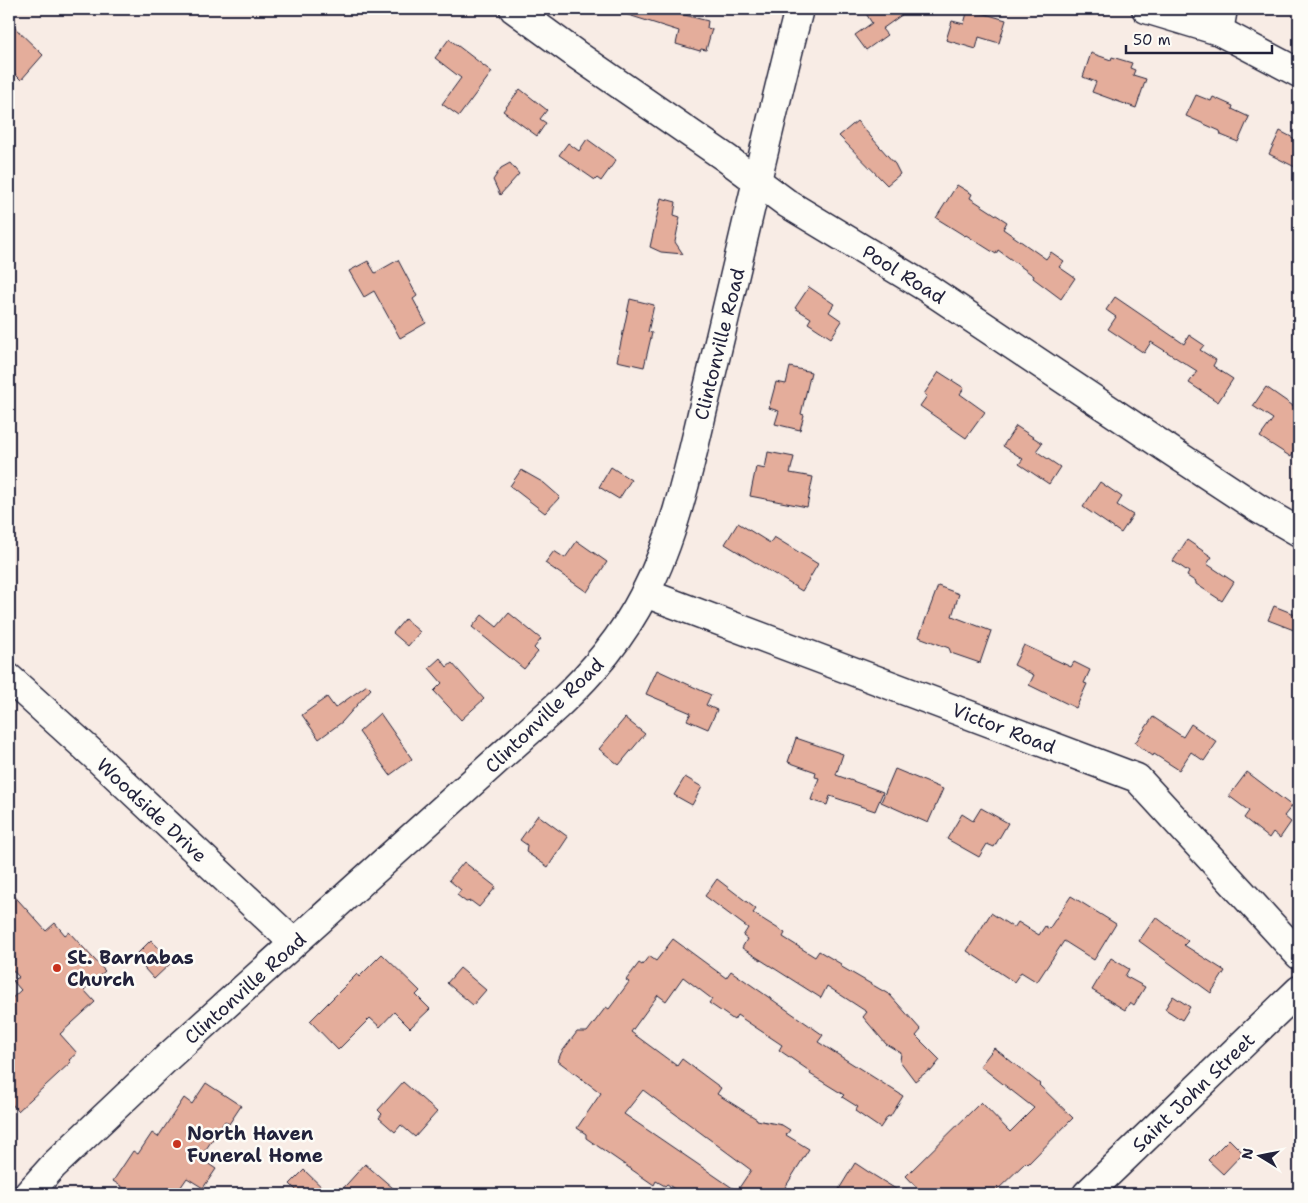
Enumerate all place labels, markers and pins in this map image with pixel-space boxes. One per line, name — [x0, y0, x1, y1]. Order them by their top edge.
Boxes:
place label: St. Barnabas Church — [67, 945, 194, 992]
marker: St. Barnabas Church — [51, 962, 63, 974]
place label: North Haven Funeral Home — [187, 1121, 323, 1168]
marker: North Haven Funeral Home — [171, 1138, 183, 1150]

